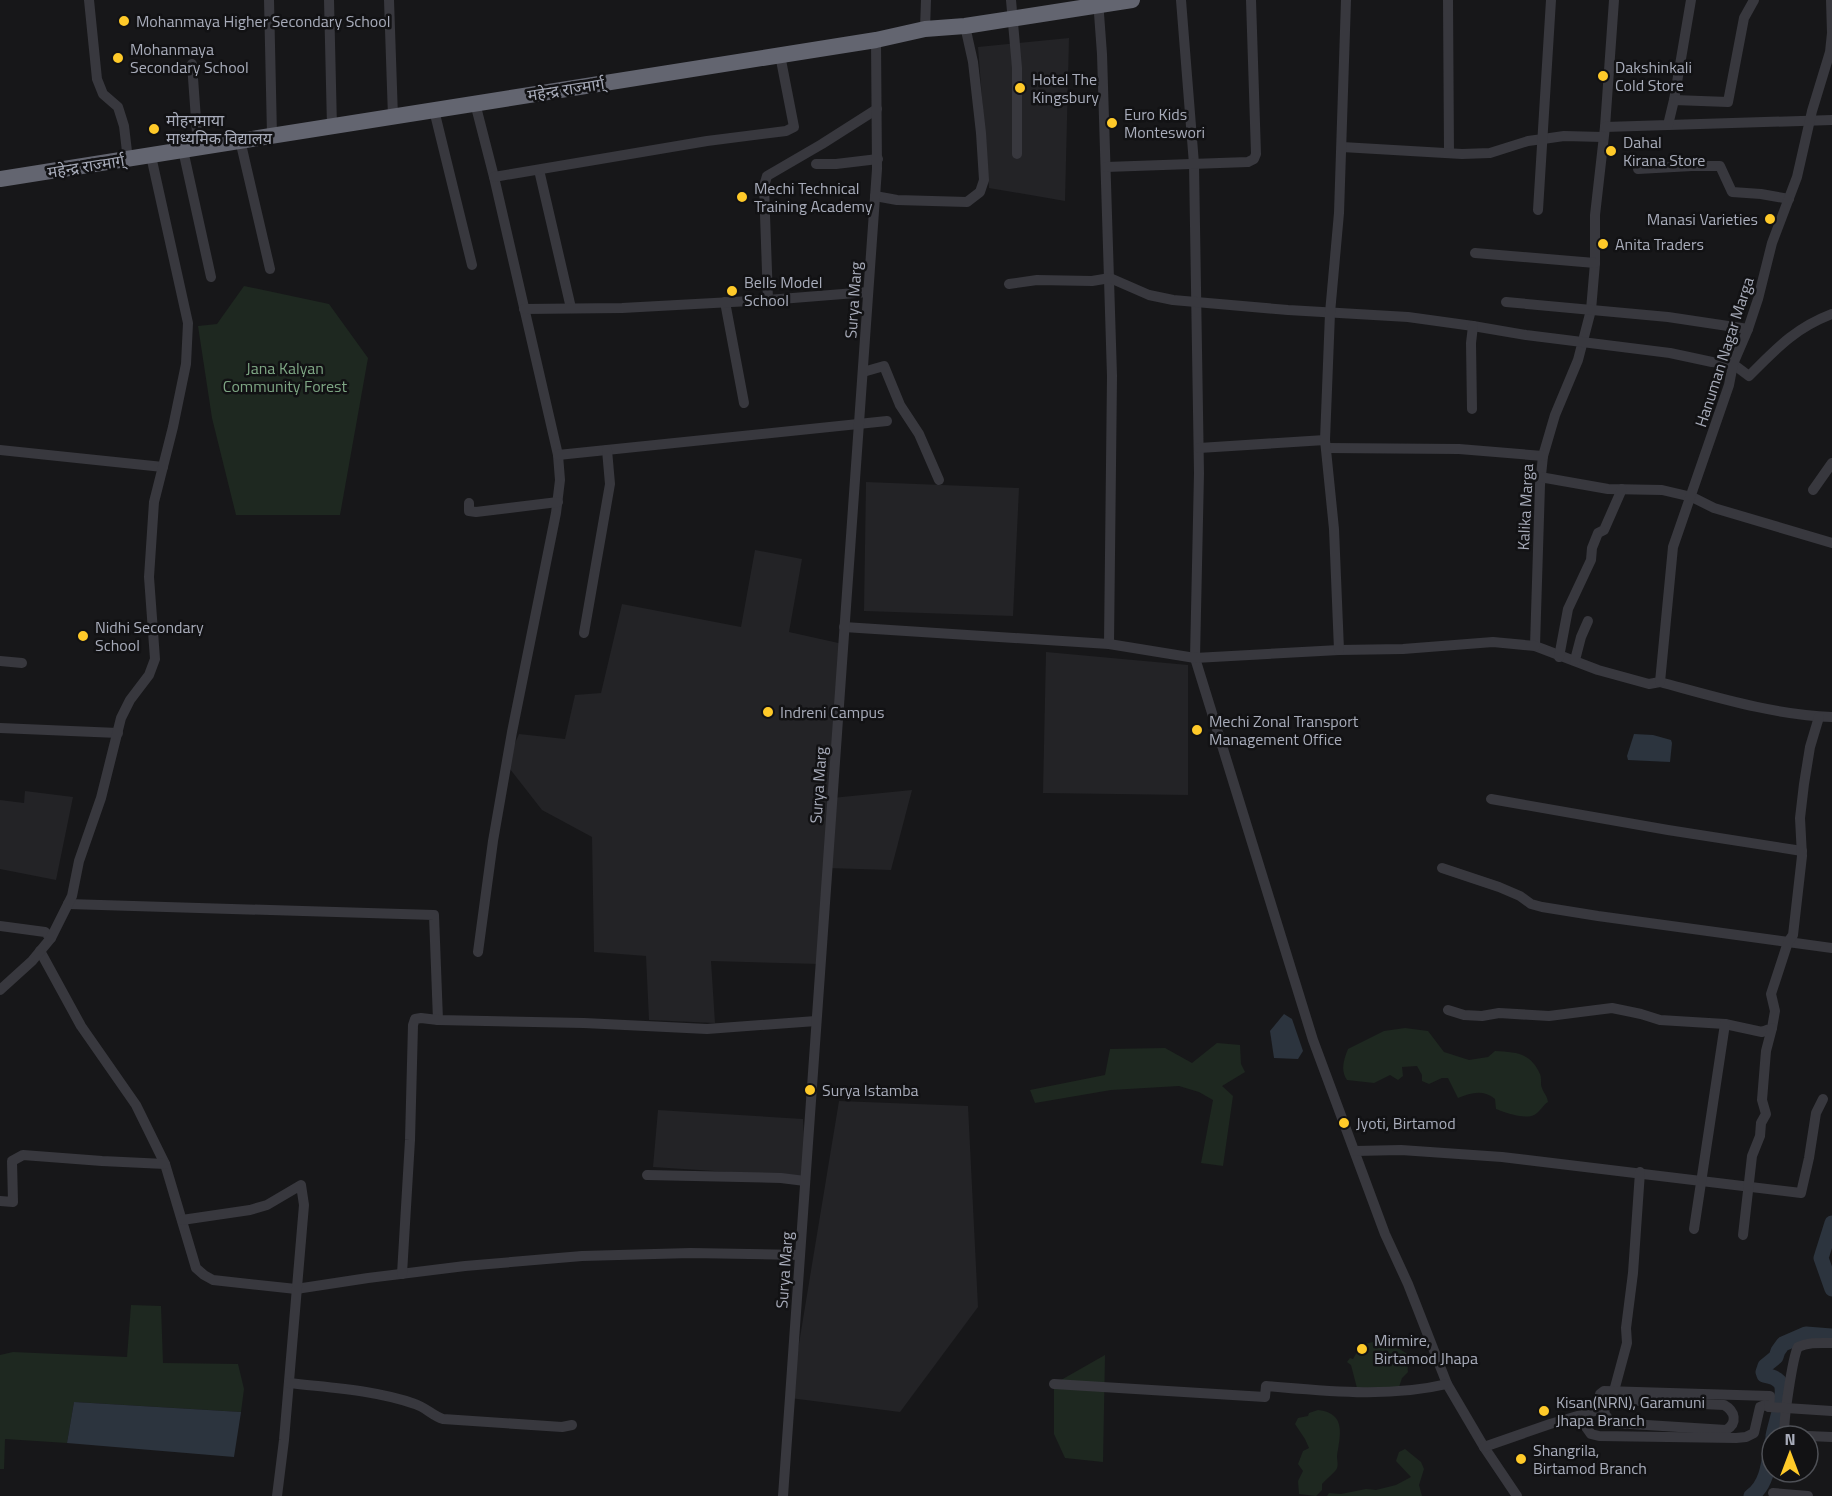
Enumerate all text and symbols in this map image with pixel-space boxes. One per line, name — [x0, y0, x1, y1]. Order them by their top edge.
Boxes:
place label: Mohanmaya Higher Secondary School — [136, 9, 390, 33]
marker: Mohanmaya Higher Secondary School — [117, 14, 131, 28]
place label: Mohanmaya Secondary School — [130, 37, 249, 79]
marker: Mohanmaya Secondary School — [111, 51, 125, 65]
place label: Dakshinkali Cold Store — [1615, 55, 1692, 97]
place label: Hotel The Kingsbury — [1032, 67, 1099, 109]
marker: Dakshinkali Cold Store — [1596, 69, 1610, 83]
street label: महेन्द्र राज्मार्ग् — [526, 71, 609, 107]
marker: Hotel The Kingsbury — [1013, 81, 1027, 95]
place label: Euro Kids Monteswori — [1124, 102, 1205, 144]
place label: मोहनमाया माध्यमिक विद्यालय — [166, 108, 273, 150]
marker: Euro Kids Monteswori — [1105, 116, 1119, 130]
marker: मोहनमाया माध्यमिक विद्यालय — [147, 122, 161, 136]
place label: Dahal Kirana Store — [1623, 130, 1705, 172]
marker: Dahal Kirana Store — [1604, 144, 1618, 158]
street label: महेन्द्र राज्मार्ग् — [46, 148, 129, 184]
place label: Mechi Technical Training Academy — [754, 176, 873, 218]
marker: Mechi Technical Training Academy — [735, 190, 749, 204]
place label: Manasi Varieties — [1647, 207, 1758, 231]
marker: Manasi Varieties — [1763, 212, 1777, 226]
place label: Anita Traders — [1615, 232, 1704, 256]
marker: Anita Traders — [1596, 237, 1610, 251]
street label: Surya Marg — [838, 261, 868, 339]
place label: Bells Model School — [744, 270, 822, 312]
street label: Hanuman Nagar Marga — [1688, 274, 1760, 430]
marker: Bells Model School — [725, 284, 739, 298]
park label: Jana Kalyan Community Forest — [223, 356, 348, 398]
street label: Kalika Marga — [1511, 463, 1539, 551]
place label: Nidhi Secondary School — [95, 615, 204, 657]
marker: Nidhi Secondary School — [76, 629, 90, 643]
place label: Indreni Campus — [780, 700, 885, 724]
marker: Indreni Campus — [761, 705, 775, 719]
place label: Mechi Zonal Transport Management Office — [1209, 709, 1359, 751]
marker: Mechi Zonal Transport Management Office — [1190, 723, 1204, 737]
street label: Surya Marg — [803, 746, 833, 824]
place label: Surya Istamba — [822, 1078, 919, 1102]
marker: Surya Istamba — [803, 1083, 817, 1097]
place label: Jyoti, Birtamod — [1356, 1111, 1456, 1135]
marker: Jyoti, Birtamod — [1337, 1116, 1351, 1130]
street label: Surya Marg — [769, 1231, 799, 1309]
place label: Mirmire, Birtamod Jhapa — [1374, 1328, 1478, 1370]
marker: Mirmire, Birtamod Jhapa — [1355, 1342, 1369, 1356]
place label: Kisan(NRN), Garamuni Jhapa Branch — [1556, 1390, 1705, 1432]
marker: Kisan(NRN), Garamuni Jhapa Branch — [1537, 1404, 1551, 1418]
north arrow — [1760, 1424, 1820, 1484]
text: N — [1784, 1427, 1796, 1451]
place label: Shangrila, Birtamod Branch — [1533, 1438, 1647, 1480]
marker: Shangrila, Birtamod Branch — [1514, 1452, 1528, 1466]

